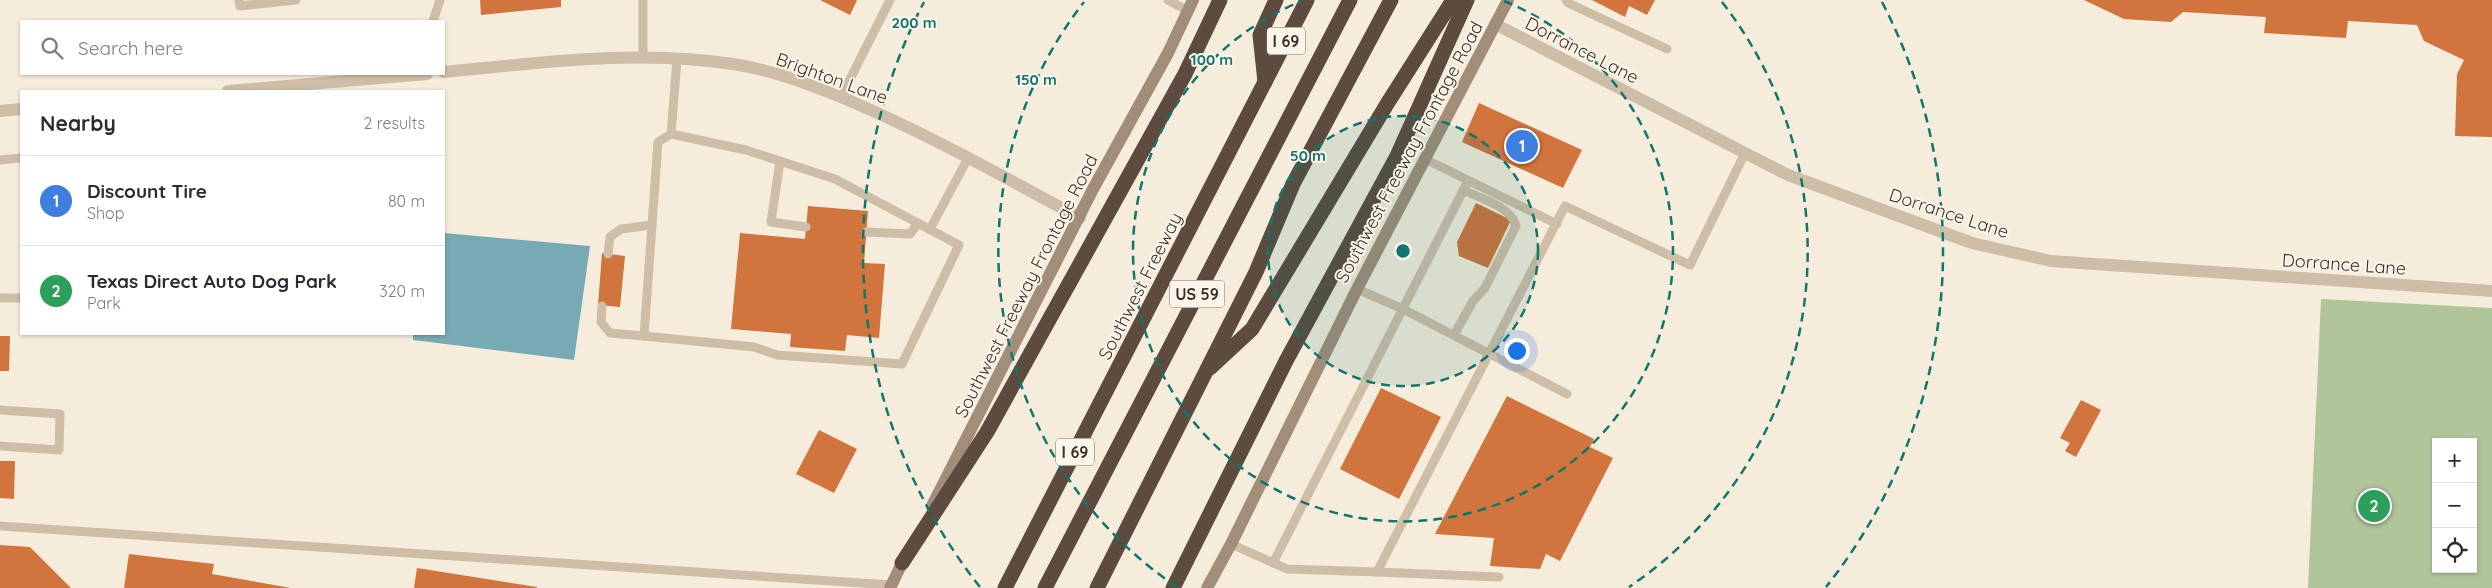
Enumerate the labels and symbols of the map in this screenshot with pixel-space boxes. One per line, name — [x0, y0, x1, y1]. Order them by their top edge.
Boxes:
street label: Dorrance Lane — [1521, 12, 1643, 88]
text: 200 m — [892, 13, 937, 32]
street label: Southwest Freeway Frontage Road — [1330, 17, 1488, 287]
road number: I 69 — [1267, 27, 1305, 54]
street label: Brighton Lane — [773, 47, 891, 109]
text: 100 m — [1191, 50, 1233, 69]
text: 150 m — [1015, 70, 1057, 89]
pin: 1 — [1506, 127, 1538, 165]
text: 50 m — [1290, 146, 1326, 165]
street label: Southwest Freeway Frontage Road — [949, 150, 1103, 422]
street label: Dorrance Lane — [1886, 183, 2012, 243]
street label: Southwest Freeway — [1093, 208, 1187, 364]
centre of rings — [1394, 242, 1412, 260]
street label: Dorrance Lane — [2281, 248, 2407, 280]
road number: US 59 — [1170, 280, 1224, 308]
your location — [1504, 338, 1530, 364]
road number: I 69 — [1056, 438, 1094, 466]
pin: 2 — [2358, 487, 2390, 525]

